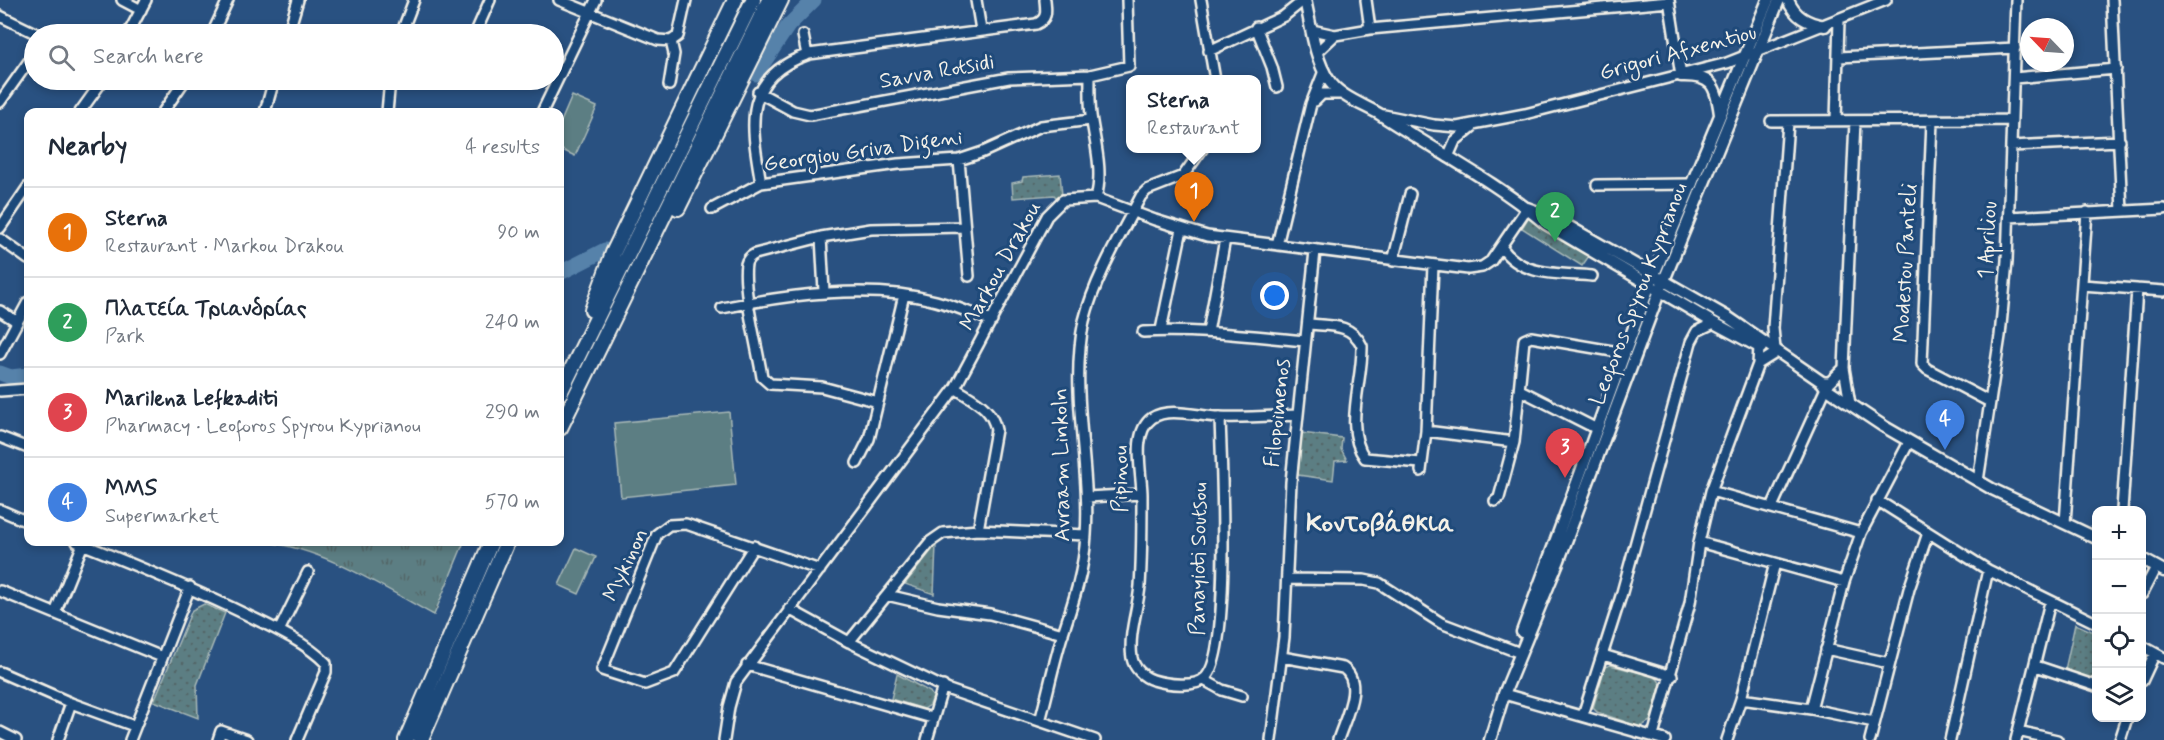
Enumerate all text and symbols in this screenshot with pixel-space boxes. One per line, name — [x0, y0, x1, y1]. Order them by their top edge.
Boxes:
north arrow — [2020, 18, 2074, 72]
street label: Grigori Afxentiou — [1596, 19, 1761, 90]
search box — [24, 24, 564, 90]
icon: search — [45, 41, 78, 74]
text: Search here — [93, 43, 204, 71]
street label: Savva Rotsidi — [877, 48, 997, 96]
popup — [1126, 75, 1261, 153]
text: Sterna — [1147, 87, 1210, 115]
text: Restaurant — [1147, 115, 1240, 142]
street label: Georgiou Griva Digeni — [762, 123, 965, 182]
text: Nearby — [48, 130, 127, 164]
text: 4 results — [465, 134, 540, 161]
pin: 1 — [1174, 172, 1214, 222]
street label: Leoforos Spyrou Kyprianou — [1584, 179, 1696, 410]
street label: Modestou Panteli — [1888, 182, 1924, 343]
pin: 2 — [1536, 192, 1574, 242]
street label: Markou Drakou — [954, 196, 1048, 336]
street label: 1 Apriliou — [1972, 200, 2006, 280]
text: Sterna — [105, 205, 168, 233]
text: 1 — [63, 219, 72, 246]
text: 90 m — [497, 219, 540, 246]
text: Restaurant · Markou Drakou — [105, 233, 344, 260]
your location — [1260, 281, 1289, 310]
text: Πλατεία Τριανδρίας — [105, 295, 307, 323]
text: 2 — [63, 309, 72, 336]
text: 240 m — [485, 309, 540, 336]
text: Park — [105, 323, 145, 350]
street label: Filopoimenos — [1258, 357, 1298, 469]
text: Marilena Lefkaditi — [105, 385, 277, 413]
street label: Avraam Linkoln — [1047, 388, 1077, 542]
text: 3 — [63, 399, 72, 426]
text: 290 m — [485, 399, 540, 426]
pin: 4 — [1926, 400, 1964, 450]
text: Pharmacy · Leoforos Spyrou Kyprianou — [105, 413, 421, 440]
pin: 3 — [1546, 428, 1584, 478]
street label: Pipinou — [1107, 445, 1135, 513]
text: MMS — [105, 475, 157, 503]
street label: Panayioti Soutsou — [1184, 482, 1214, 636]
text: 4 — [62, 489, 73, 516]
text: 570 m — [485, 489, 540, 516]
text: Supermarket — [105, 503, 219, 530]
map controls — [2092, 506, 2146, 722]
button: + — [2092, 506, 2146, 560]
district label: Κοντοβάθκια — [1306, 507, 1454, 541]
street label: Mykinon — [597, 524, 655, 606]
button: − — [2092, 560, 2146, 614]
button: locate — [2092, 614, 2146, 668]
button: layers — [2092, 668, 2146, 722]

